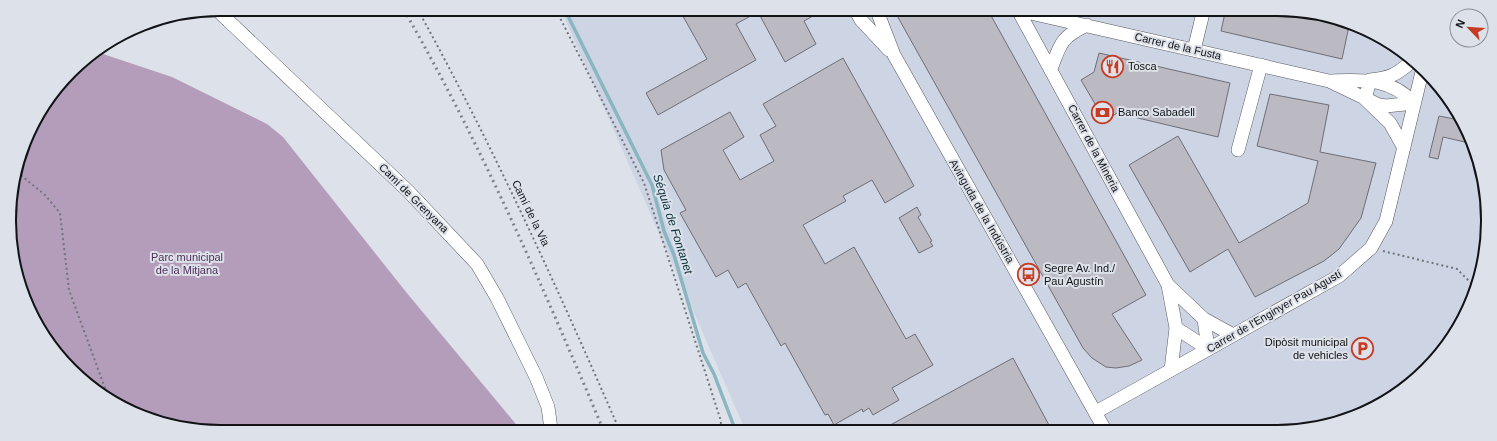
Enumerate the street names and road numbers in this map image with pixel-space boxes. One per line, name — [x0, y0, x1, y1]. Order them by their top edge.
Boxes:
street label: Carrer de la Fusta — [1133, 30, 1223, 62]
street label: Carrer de la Mineria — [1066, 102, 1123, 195]
street label: Avinguda de la Indústria — [947, 157, 1017, 266]
street label: Camí de Grenyana — [377, 161, 452, 236]
street label: Camí de la Via — [510, 178, 553, 249]
street label: Carrer de l'Enginyer Pau Agustí — [1204, 267, 1344, 355]

